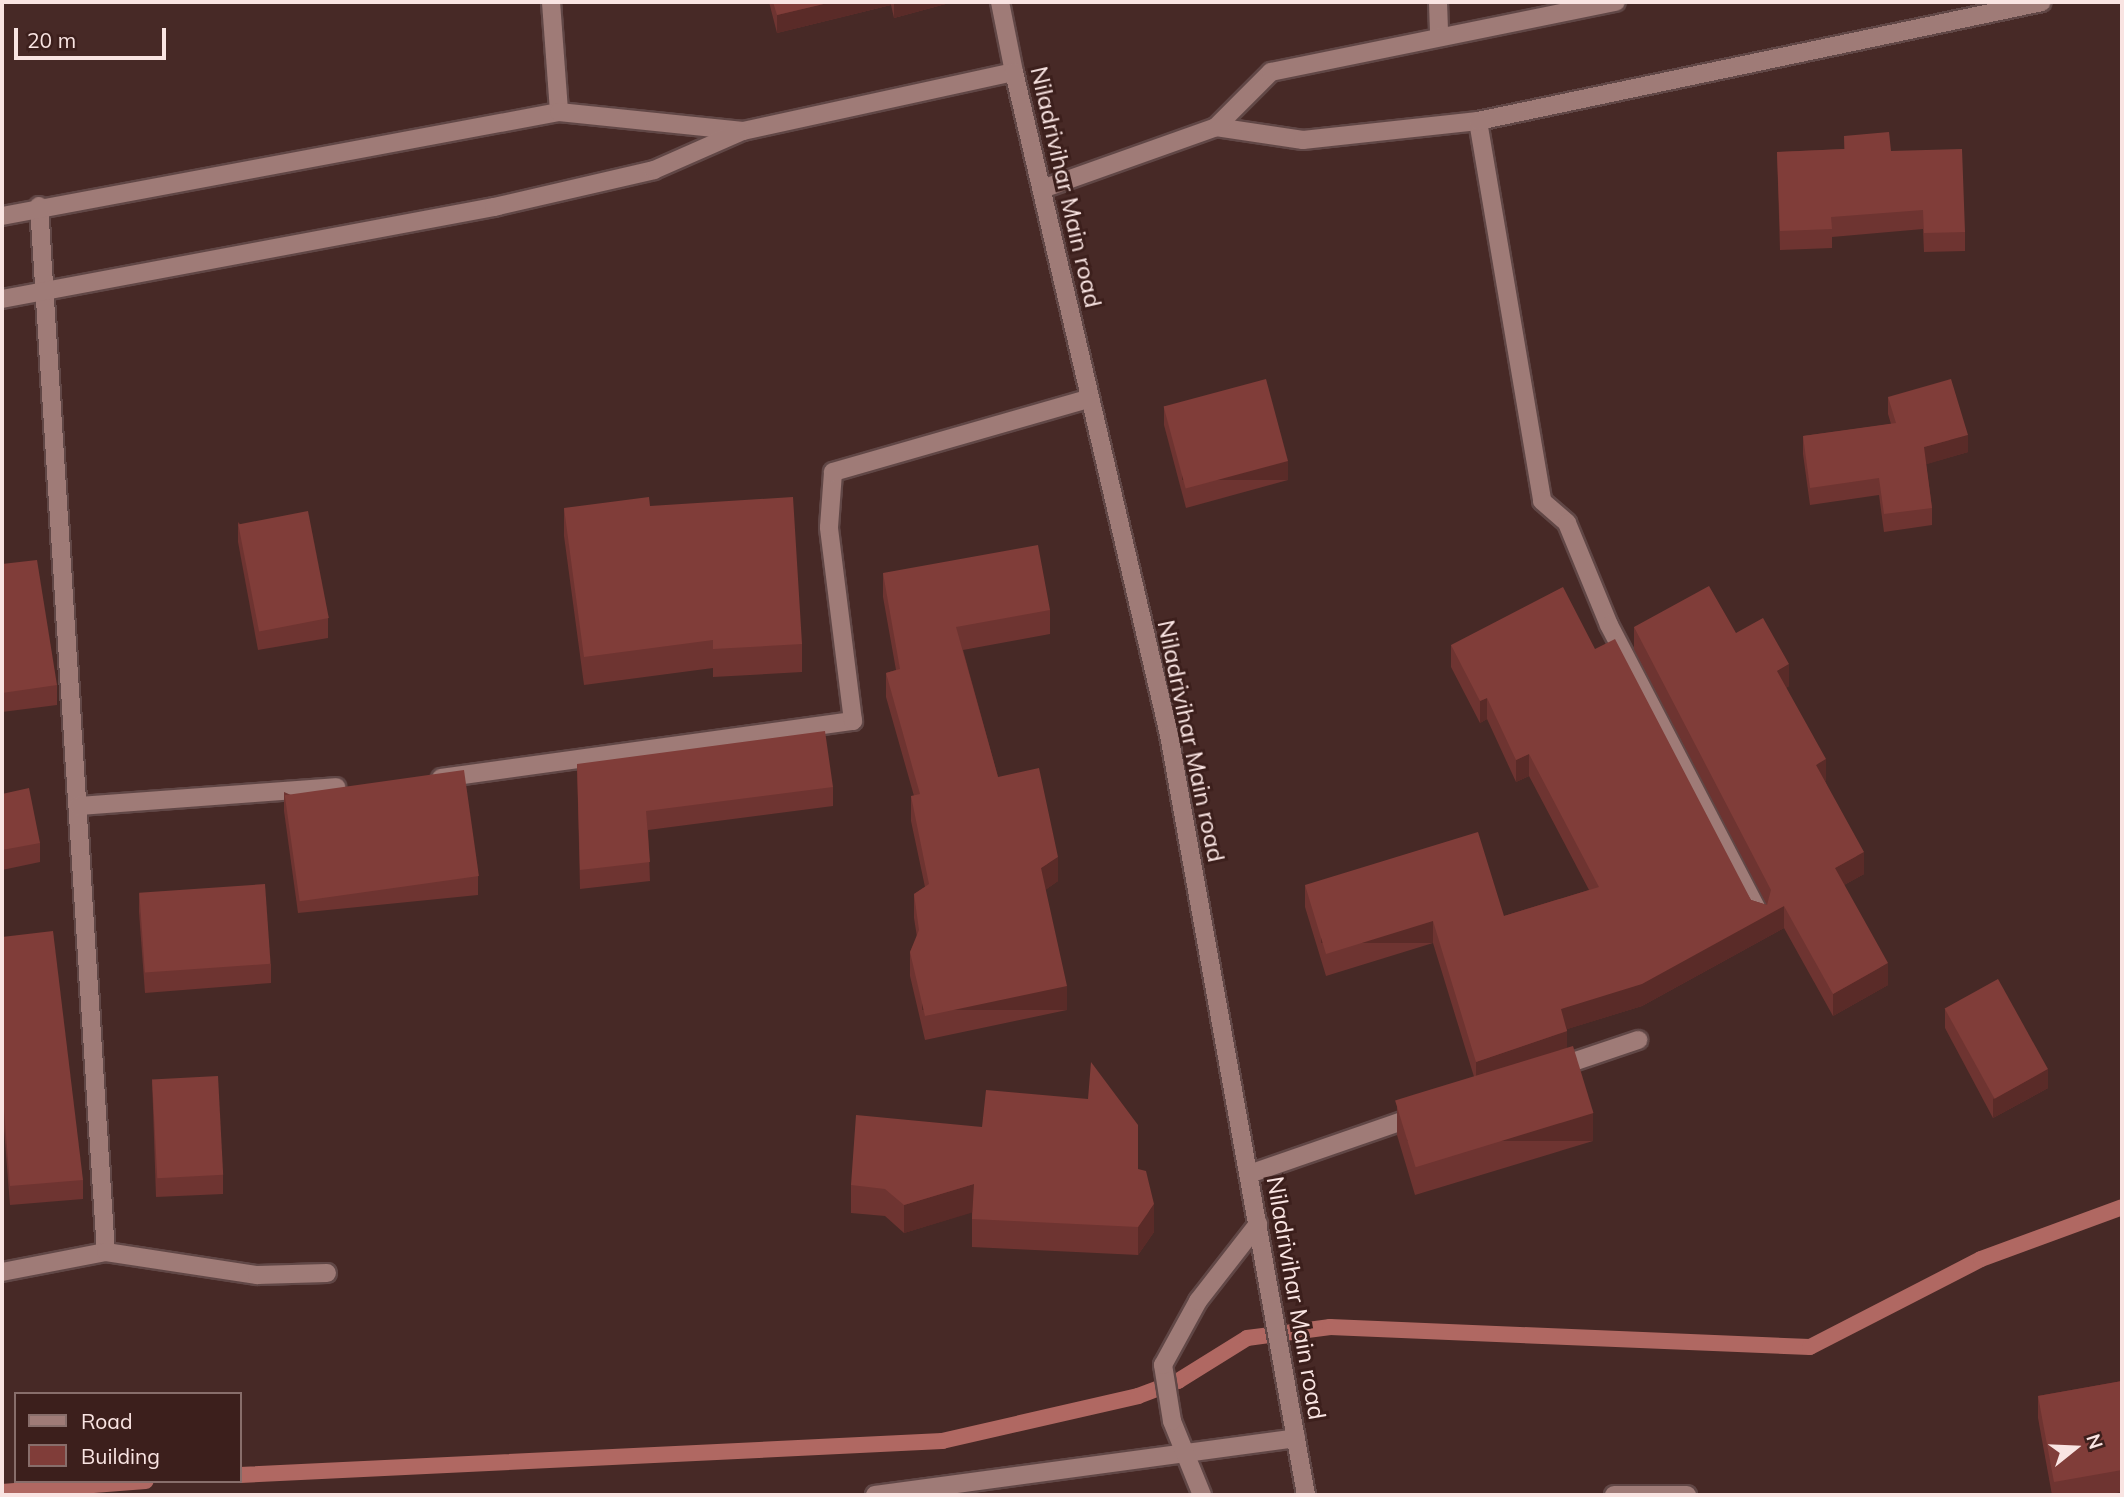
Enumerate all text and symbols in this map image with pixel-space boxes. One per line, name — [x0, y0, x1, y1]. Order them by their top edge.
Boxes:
scale bar — [18, 14, 170, 58]
text: 20 m — [27, 27, 76, 53]
street label: Niladrivihar Main road — [1024, 64, 1108, 310]
street label: Niladrivihar Main road — [1151, 617, 1231, 865]
street label: Niladrivihar Main road — [1260, 1174, 1332, 1422]
legend — [14, 1392, 242, 1483]
text: Road — [81, 1408, 132, 1434]
north arrow — [2040, 1413, 2110, 1483]
text: N — [2081, 1431, 2109, 1452]
text: Building — [81, 1443, 160, 1469]

